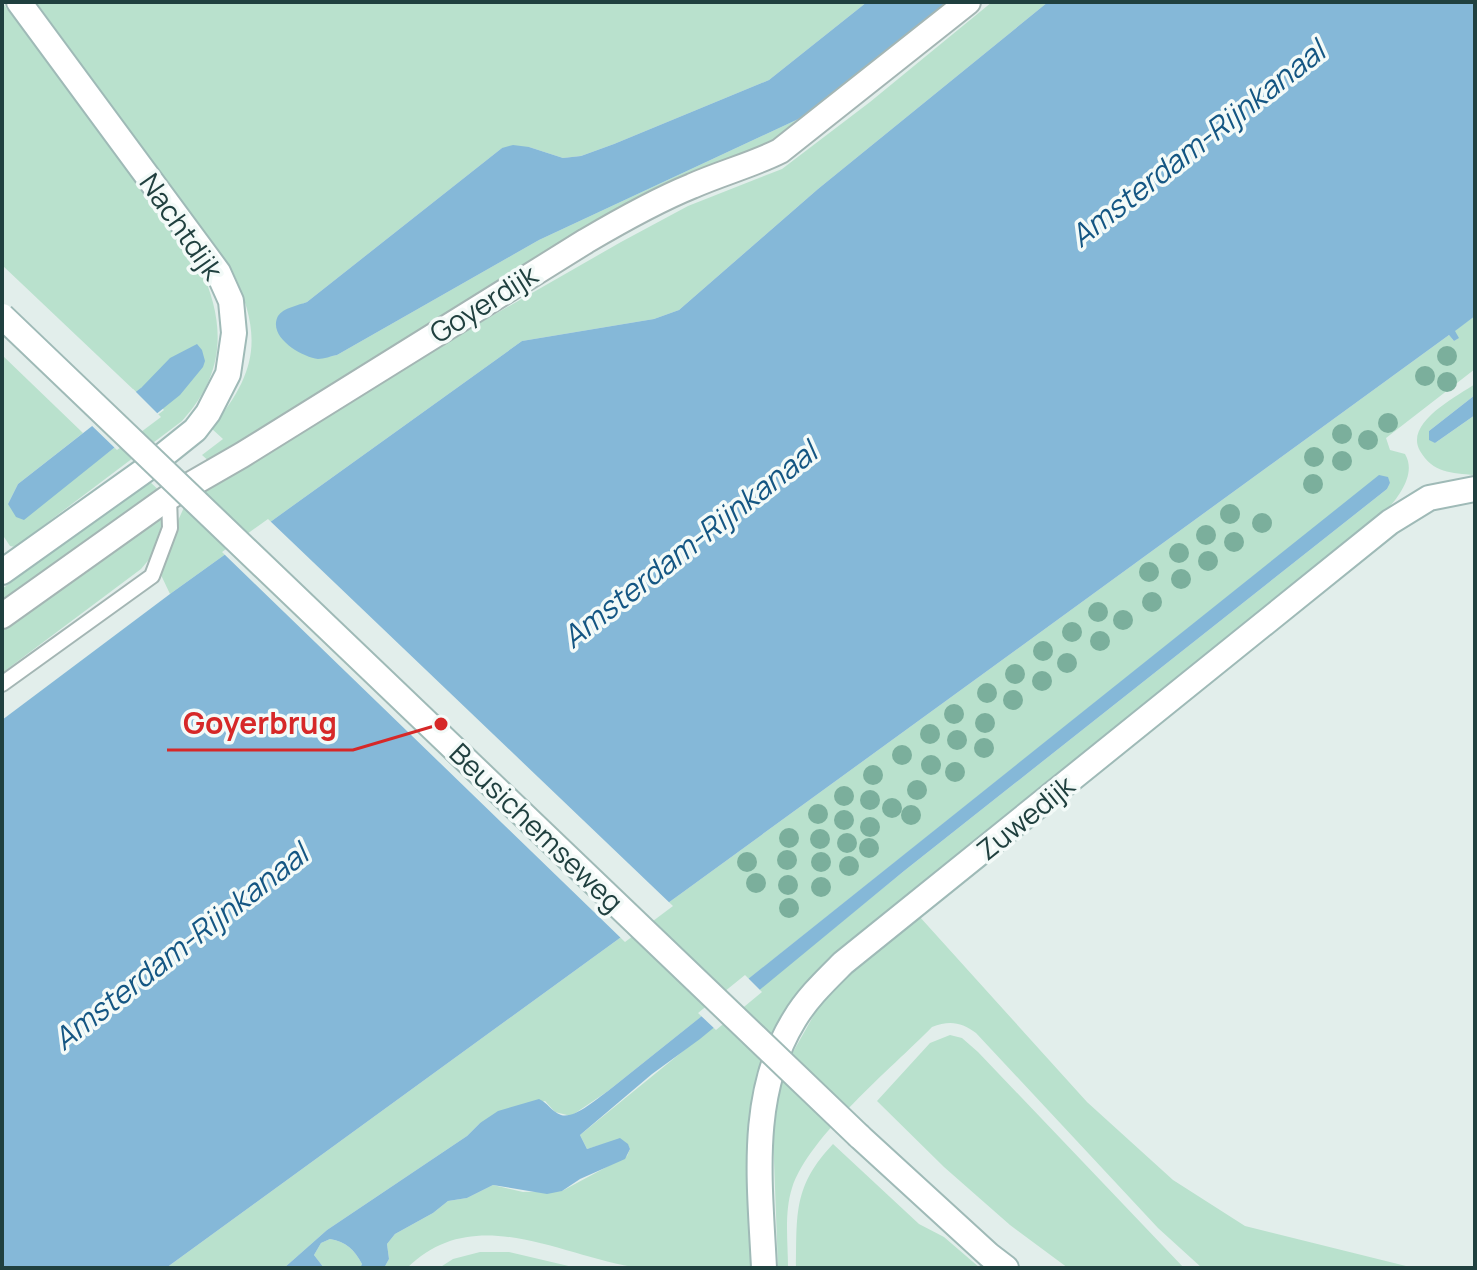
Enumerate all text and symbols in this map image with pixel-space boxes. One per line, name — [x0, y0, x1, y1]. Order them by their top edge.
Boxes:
water label: Amsterdam-Rijnkanaal — [1061, 28, 1336, 256]
street label: Nachtdijk — [132, 165, 233, 288]
street label: Goyerdijk — [422, 254, 545, 351]
water label: Amsterdam-Rijnkanaal — [553, 429, 828, 657]
callout: Goyerbrug — [167, 696, 353, 750]
text: Goyerbrug — [183, 702, 337, 743]
street label: Beusichemseweg — [442, 734, 632, 920]
street label: Zuwedijk — [968, 765, 1083, 868]
water label: Amsterdam-Rijnkanaal — [44, 831, 319, 1059]

